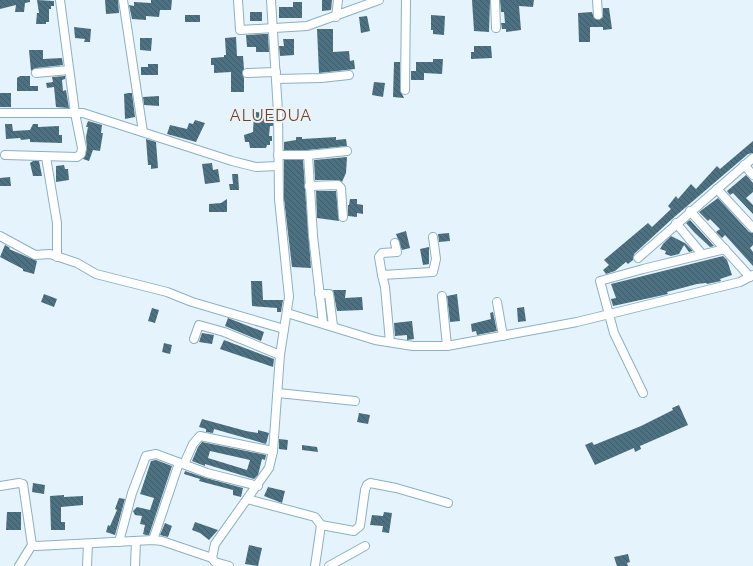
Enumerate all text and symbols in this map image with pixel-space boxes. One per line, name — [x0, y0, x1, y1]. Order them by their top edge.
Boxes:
district label: ALUEDUA — [230, 106, 312, 125]

